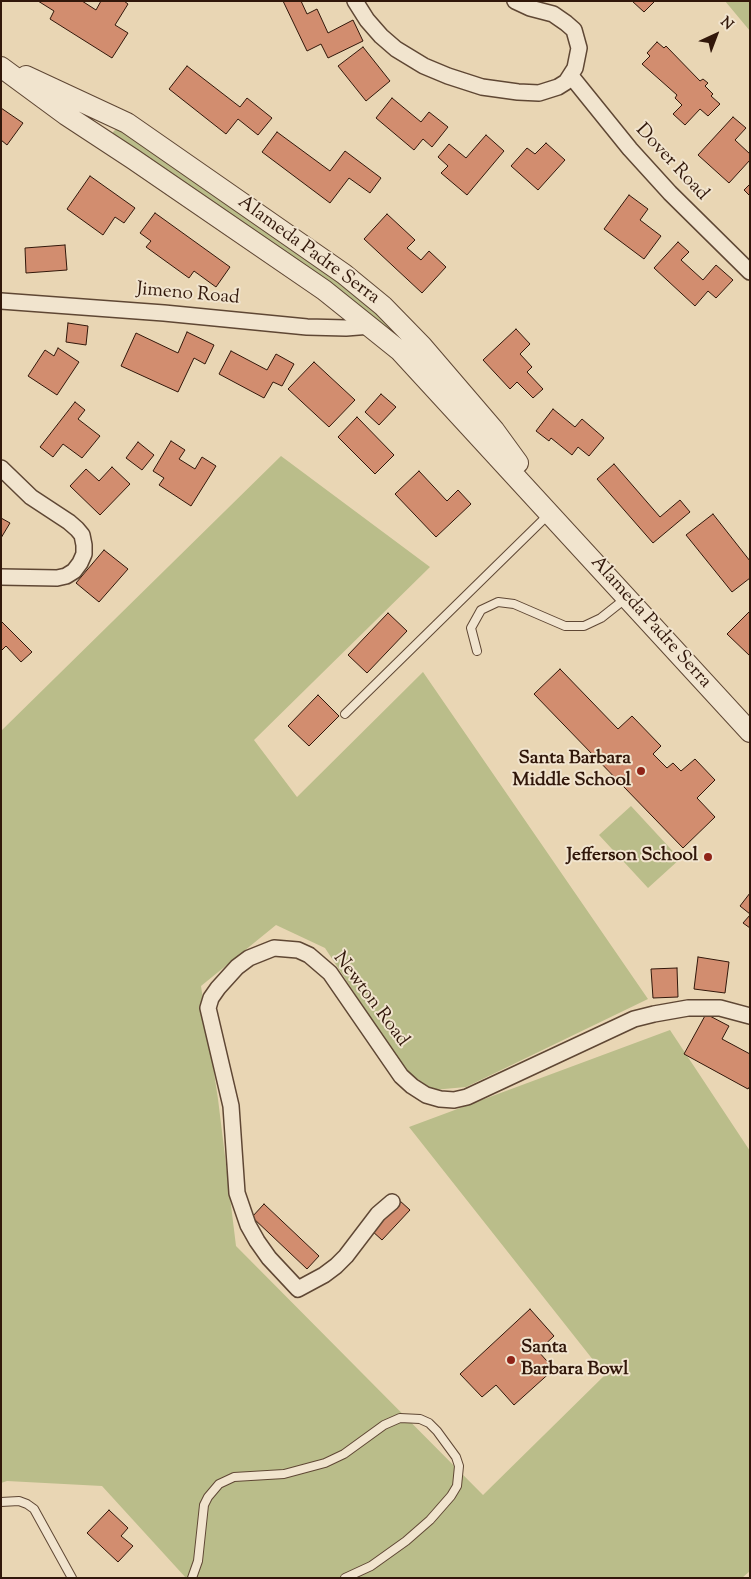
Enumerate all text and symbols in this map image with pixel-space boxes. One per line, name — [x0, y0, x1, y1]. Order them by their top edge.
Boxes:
north arrow — [691, 10, 741, 60]
text: N — [715, 13, 737, 35]
street label: Dover Road — [630, 120, 712, 206]
street label: Alameda Padre Serra — [232, 192, 384, 310]
street label: Jimeno Road — [135, 279, 241, 311]
street label: Alameda Padre Serra — [585, 552, 715, 694]
place label: Santa Barbara Middle School — [512, 749, 631, 793]
marker: Santa Barbara Middle School — [635, 765, 647, 777]
place label: Jefferson School — [567, 846, 698, 868]
marker: Jefferson School — [702, 851, 714, 863]
street label: Newton Road — [327, 948, 413, 1052]
place label: Santa Barbara Bowl — [521, 1338, 628, 1382]
marker: Santa Barbara Bowl — [505, 1354, 517, 1366]

